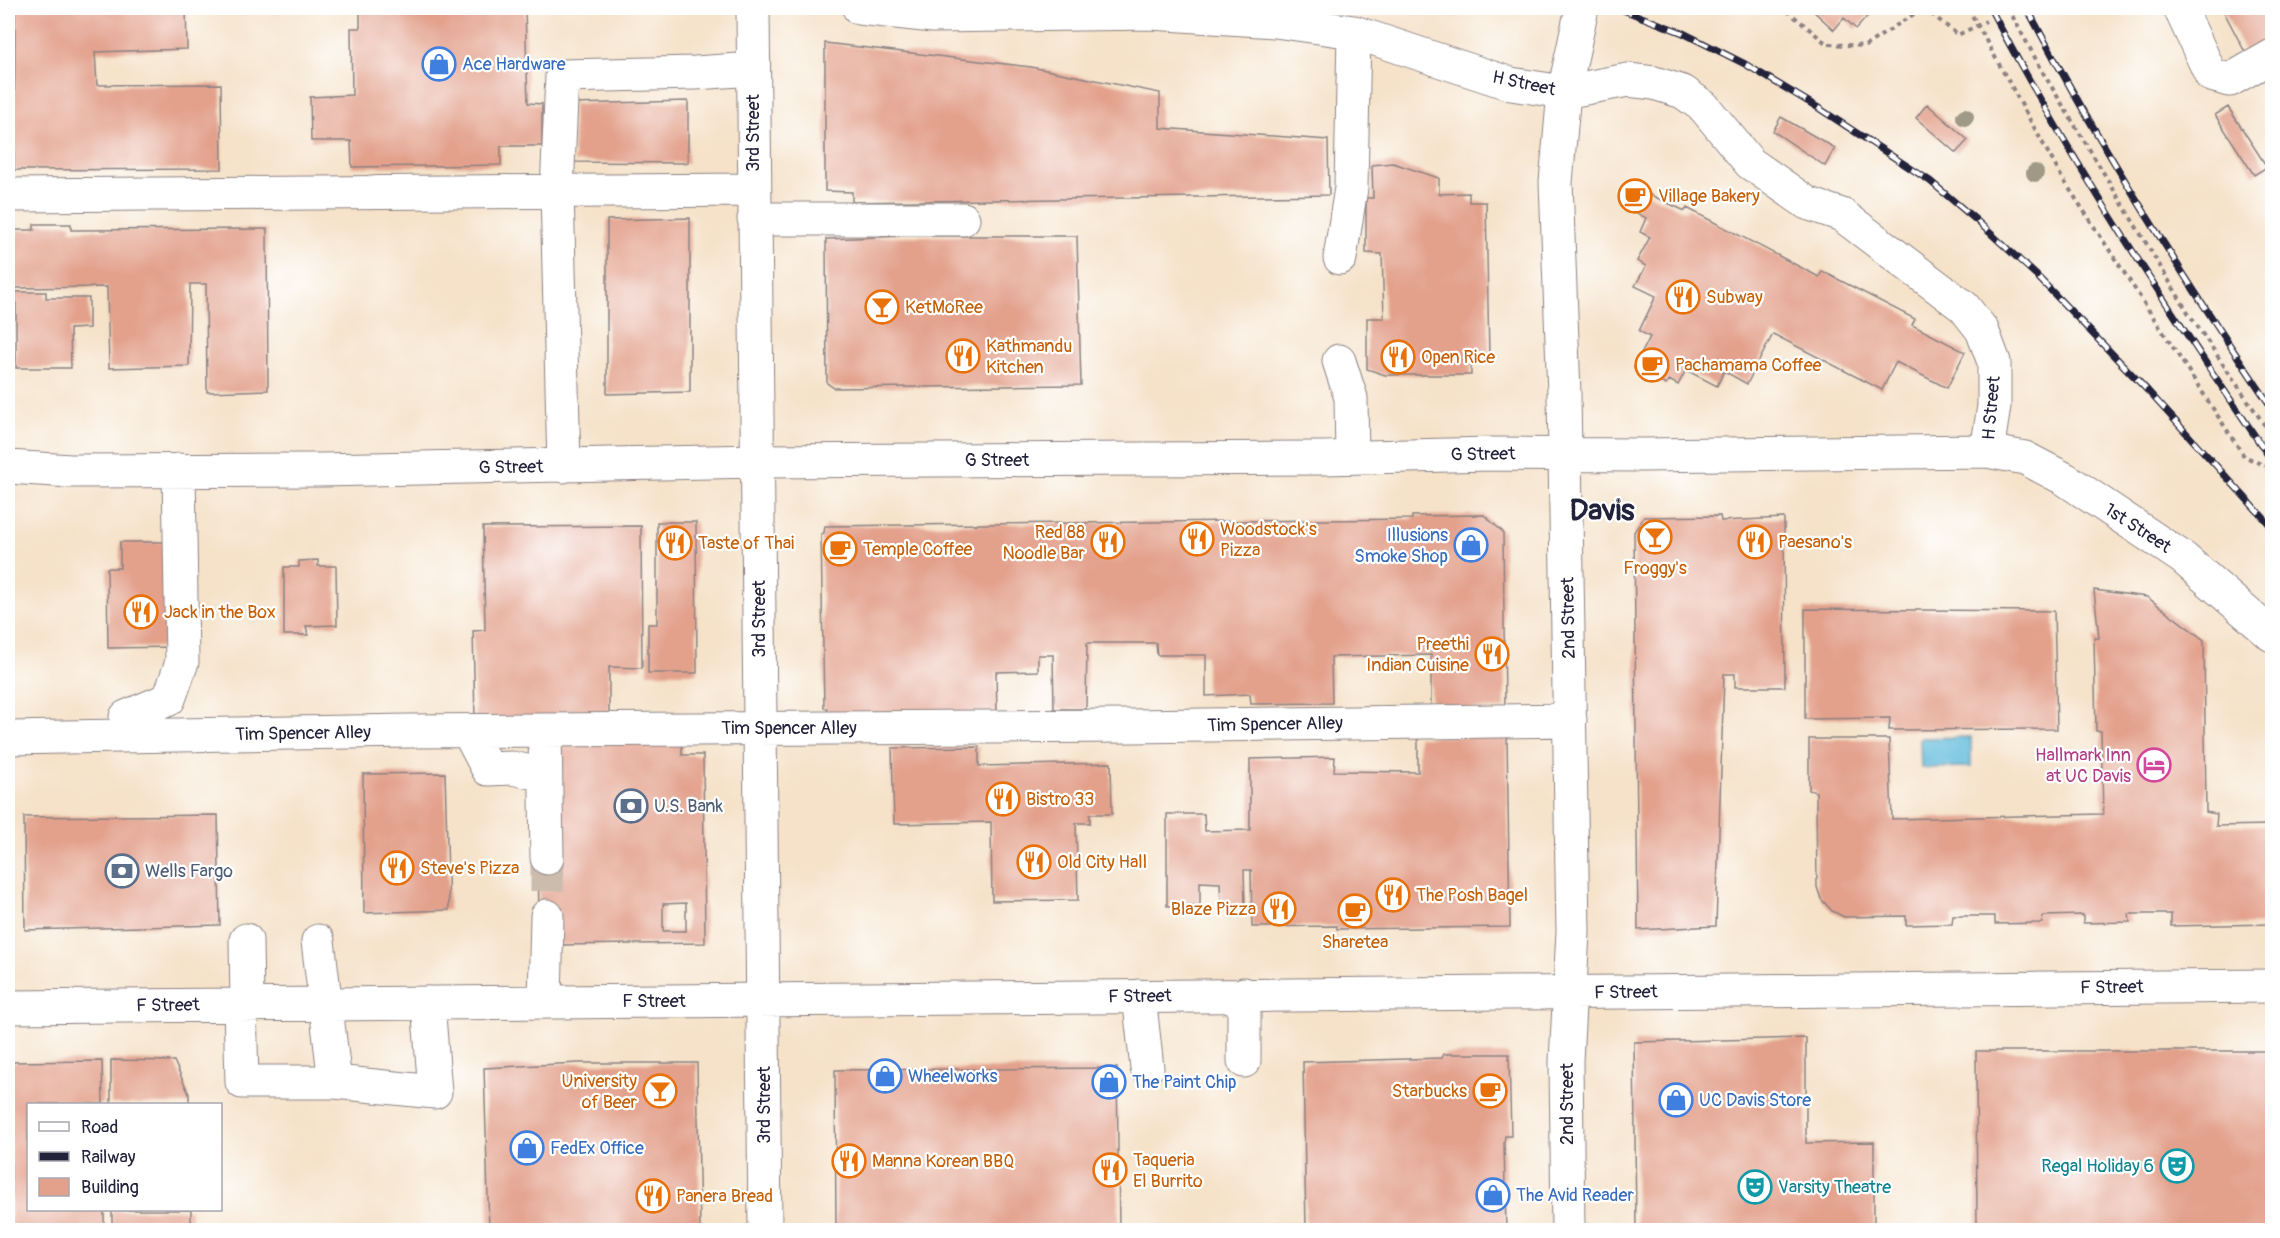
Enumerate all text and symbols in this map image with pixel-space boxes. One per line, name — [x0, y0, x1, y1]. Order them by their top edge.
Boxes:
shop icon: Ace Hardware — [421, 46, 457, 82]
place label: Ace Hardware — [462, 53, 566, 76]
street label: H Street — [1490, 66, 1558, 102]
street label: 3rd Street — [742, 93, 765, 172]
cafe icon: Village Bakery — [1617, 178, 1653, 214]
place label: Village Bakery — [1658, 185, 1760, 208]
restaurant icon: Subway — [1665, 279, 1701, 315]
place label: Subway — [1706, 286, 1763, 309]
bar icon: KetMoRee — [864, 289, 900, 325]
place label: KetMoRee — [905, 296, 983, 319]
place label: Kathmandu Kitchen — [986, 335, 1072, 379]
restaurant icon: Kathmandu Kitchen — [945, 338, 981, 374]
restaurant icon: Open Rice — [1380, 339, 1416, 375]
place label: Open Rice — [1421, 346, 1495, 369]
cafe icon: Pachamama Coffee — [1634, 347, 1670, 383]
place label: Pachamama Coffee — [1675, 354, 1822, 377]
street label: H Street — [1977, 374, 2006, 441]
street label: G Street — [1450, 442, 1516, 467]
street label: G Street — [965, 449, 1030, 472]
street label: G Street — [478, 455, 544, 480]
district label: Davis — [1569, 492, 1635, 529]
street label: 1st Street — [2100, 498, 2176, 559]
place label: Woodstock's Pizza — [1220, 518, 1317, 562]
bar icon: Froggy's — [1637, 519, 1673, 555]
place label: Red 88 Noodle Bar — [1003, 521, 1086, 565]
restaurant icon: Woodstock's Pizza — [1179, 521, 1215, 557]
restaurant icon: Red 88 Noodle Bar — [1090, 524, 1126, 560]
place label: Illusions Smoke Shop — [1354, 524, 1448, 568]
restaurant icon: Paesano's — [1737, 524, 1773, 560]
restaurant icon: Taste of Thai — [657, 525, 693, 561]
shop icon: Illusions Smoke Shop — [1453, 527, 1489, 563]
cafe icon: Temple Coffee — [822, 531, 858, 567]
place label: Paesano's — [1778, 531, 1852, 554]
place label: Taste of Thai — [698, 532, 794, 555]
place label: Temple Coffee — [863, 538, 973, 561]
place label: Froggy's — [1623, 557, 1687, 580]
street label: 2nd Street — [1556, 576, 1581, 659]
street label: 3rd Street — [748, 579, 771, 658]
restaurant icon: Jack in the Box — [123, 594, 159, 630]
place label: Jack in the Box — [164, 601, 276, 624]
place label: Preethi Indian Cuisine — [1366, 633, 1469, 677]
restaurant icon: Preethi Indian Cuisine — [1474, 636, 1510, 672]
street label: Tim Spencer Alley — [1207, 712, 1343, 737]
street label: Tim Spencer Alley — [721, 717, 857, 740]
street label: Tim Spencer Alley — [235, 721, 371, 746]
place label: Hallmark Inn at UC Davis — [2035, 744, 2131, 788]
hotel icon: Hallmark Inn at UC Davis — [2136, 747, 2172, 783]
restaurant icon: Bistro 33 — [985, 781, 1021, 817]
bank icon: U.S. Bank — [613, 788, 649, 824]
place label: Bistro 33 — [1026, 788, 1094, 811]
place label: U.S. Bank — [654, 795, 724, 818]
restaurant icon: Old City Hall — [1016, 844, 1052, 880]
restaurant icon: Steve's Pizza — [379, 850, 415, 886]
place label: Old City Hall — [1057, 851, 1147, 874]
bank icon: Wells Fargo — [104, 853, 140, 889]
place label: Steve's Pizza — [420, 857, 519, 880]
place label: Wells Fargo — [145, 860, 233, 883]
restaurant icon: The Posh Bagel — [1375, 877, 1411, 913]
place label: The Posh Bagel — [1416, 884, 1528, 907]
restaurant icon: Blaze Pizza — [1261, 891, 1297, 927]
cafe icon: Sharetea — [1337, 893, 1373, 929]
place label: Blaze Pizza — [1171, 898, 1256, 921]
place label: Sharetea — [1322, 931, 1388, 954]
street label: F Street — [2080, 975, 2145, 1000]
street label: F Street — [1594, 980, 1659, 1005]
street label: F Street — [1108, 984, 1173, 1009]
street label: F Street — [622, 990, 687, 1013]
street label: F Street — [136, 993, 201, 1018]
shop icon: Wheelworks — [867, 1058, 903, 1094]
street label: 2nd Street — [1556, 1062, 1579, 1145]
shop icon: The Paint Chip — [1091, 1064, 1127, 1100]
street label: 3rd Street — [753, 1065, 776, 1144]
place label: Wheelworks — [908, 1065, 998, 1088]
place label: University of Beer — [562, 1070, 638, 1114]
place label: The Paint Chip — [1132, 1071, 1236, 1094]
bar icon: University of Beer — [642, 1073, 678, 1109]
cafe icon: Starbucks — [1472, 1073, 1508, 1109]
place label: Starbucks — [1392, 1080, 1467, 1103]
shop icon: UC Davis Store — [1658, 1082, 1694, 1118]
place label: UC Davis Store — [1699, 1089, 1811, 1112]
legend — [27, 1103, 222, 1211]
text: Road — [81, 1116, 118, 1139]
shop icon: FedEx Office — [509, 1130, 545, 1166]
place label: FedEx Office — [550, 1137, 644, 1160]
restaurant icon: Manna Korean BBQ — [831, 1143, 867, 1179]
text: Railway — [81, 1146, 136, 1169]
theatre icon: Regal Holiday 6 — [2159, 1148, 2195, 1184]
place label: Taqueria El Burrito — [1133, 1149, 1203, 1193]
place label: Manna Korean BBQ — [872, 1150, 1014, 1173]
restaurant icon: Taqueria El Burrito — [1092, 1152, 1128, 1188]
place label: Regal Holiday 6 — [2041, 1155, 2154, 1178]
theatre icon: Varsity Theatre — [1737, 1169, 1773, 1205]
text: Building — [81, 1176, 139, 1199]
place label: Varsity Theatre — [1778, 1176, 1891, 1199]
shop icon: The Avid Reader — [1475, 1177, 1511, 1213]
restaurant icon: Panera Bread — [635, 1178, 671, 1214]
place label: The Avid Reader — [1516, 1184, 1634, 1207]
place label: Panera Bread — [676, 1185, 773, 1208]

